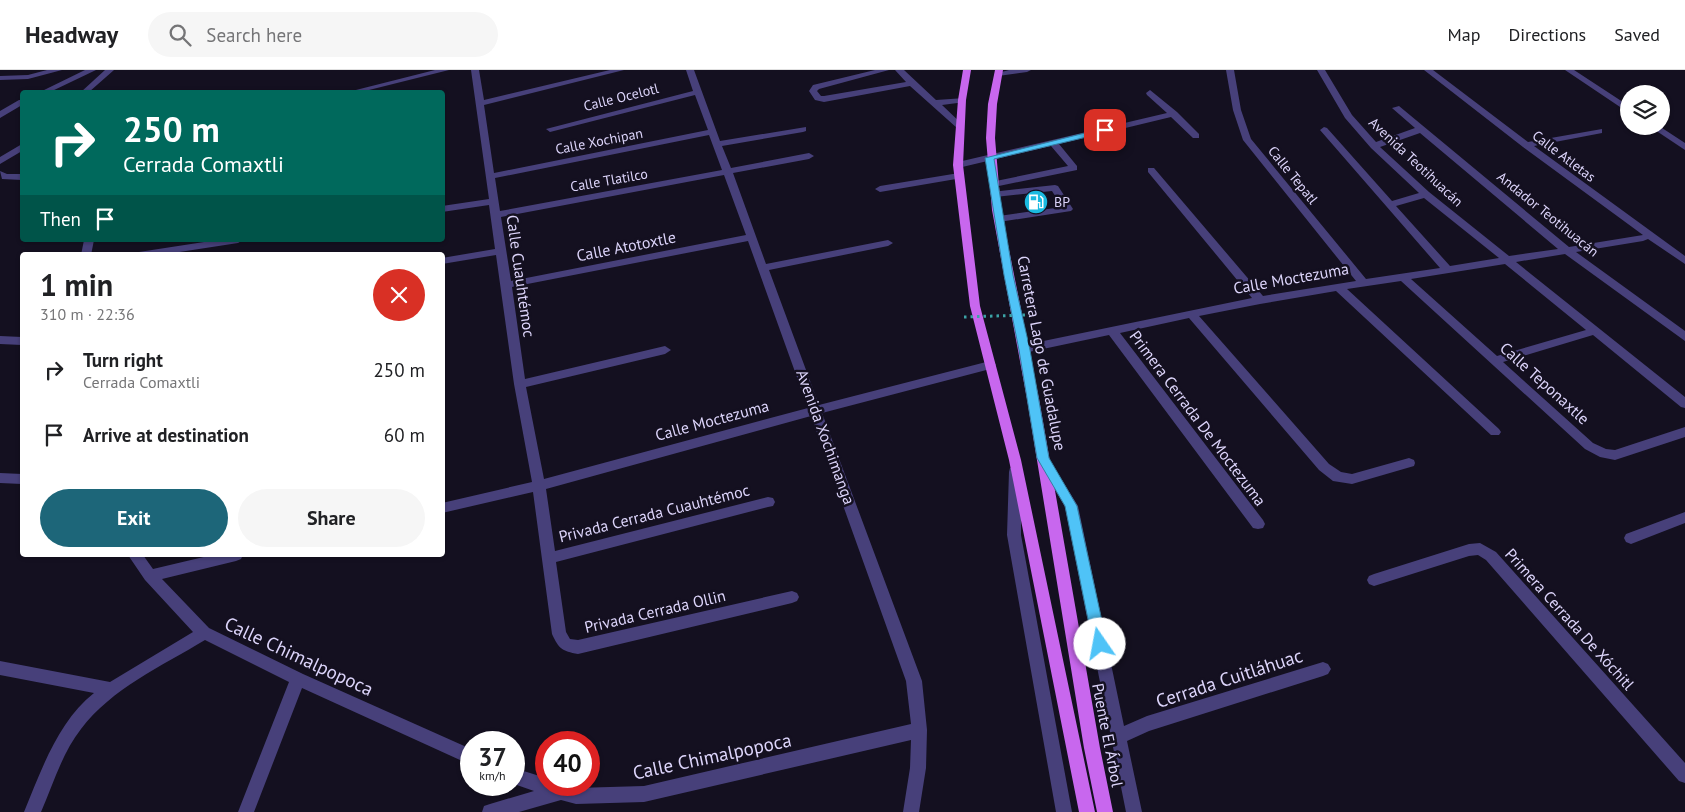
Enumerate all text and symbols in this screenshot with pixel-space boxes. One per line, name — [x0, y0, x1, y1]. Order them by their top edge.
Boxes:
search box — [148, 12, 498, 57]
text: Headway — [25, 19, 118, 50]
icon: search — [166, 21, 194, 49]
text: Search here — [206, 23, 302, 47]
text: Map — [1448, 23, 1480, 46]
text: Directions — [1508, 23, 1586, 46]
text: Saved — [1614, 23, 1660, 46]
street label: Calle Ocelotl — [582, 79, 660, 115]
map controls — [1620, 85, 1670, 135]
button: layers — [1620, 85, 1670, 135]
text: 250 m — [123, 106, 220, 152]
pin — [1084, 109, 1126, 151]
icon: right — [40, 110, 105, 175]
street label: Avenida Teotihuacán — [1365, 114, 1467, 210]
icon: arrive — [1091, 116, 1119, 144]
street label: Calle Xochipan — [554, 124, 644, 158]
street label: Calle Atletas — [1529, 126, 1599, 186]
street label: Calle Tepatl — [1264, 142, 1322, 208]
text: Cerrada Comaxtli — [123, 150, 284, 178]
street label: Calle Tlatilco — [569, 164, 649, 196]
street label: Andador Teotihuacán — [1494, 168, 1602, 260]
fuel station icon: BP — [1023, 189, 1049, 215]
place label: BP — [1054, 193, 1070, 211]
icon: arrive — [91, 205, 119, 233]
text: Then — [40, 207, 81, 231]
street label: Calle Cuauhtémoc — [503, 213, 539, 339]
street label: Calle Atotoxtle — [575, 227, 677, 265]
street label: Carretera Lago de Guadalupe — [1013, 254, 1071, 452]
street label: Calle Moctezuma — [1232, 258, 1350, 298]
text: 1 min — [40, 265, 113, 304]
button: close — [373, 269, 425, 321]
text: 310 m · 22:36 — [40, 304, 135, 324]
street label: Primera Cerrada De Moctezuma — [1125, 326, 1271, 510]
street label: Calle Teponaxtle — [1496, 338, 1594, 428]
text: Turn right — [83, 348, 163, 372]
icon: right — [40, 356, 68, 384]
text: 250 m — [373, 358, 425, 382]
street label: Avenida Xochimanga — [792, 367, 860, 507]
text: Cerrada Comaxtli — [83, 372, 200, 392]
street label: Calle Moctezuma — [653, 395, 771, 445]
icon: arrive — [40, 421, 68, 449]
text: Arrive at destination — [83, 423, 249, 447]
text: 60 m — [384, 423, 425, 447]
street label: Privada Cerrada Cuauhtémoc — [557, 480, 751, 546]
button: Exit — [40, 489, 228, 547]
button: Share — [238, 489, 425, 547]
street label: Primera Cerrada De Xóchitl — [1501, 544, 1639, 694]
street label: Privada Cerrada Ollin — [582, 585, 728, 637]
street label: Calle Chimalpopoca — [221, 611, 377, 701]
position arrow — [1073, 617, 1125, 669]
street label: Cerrada Cuitláhuac — [1153, 643, 1305, 713]
street label: Puente El Árbol — [1088, 681, 1128, 789]
street label: Calle Chimalpopoca — [631, 727, 793, 785]
speed limit sign: 40 — [535, 731, 600, 796]
text: 37 — [478, 741, 507, 773]
text: km/h — [479, 768, 506, 783]

